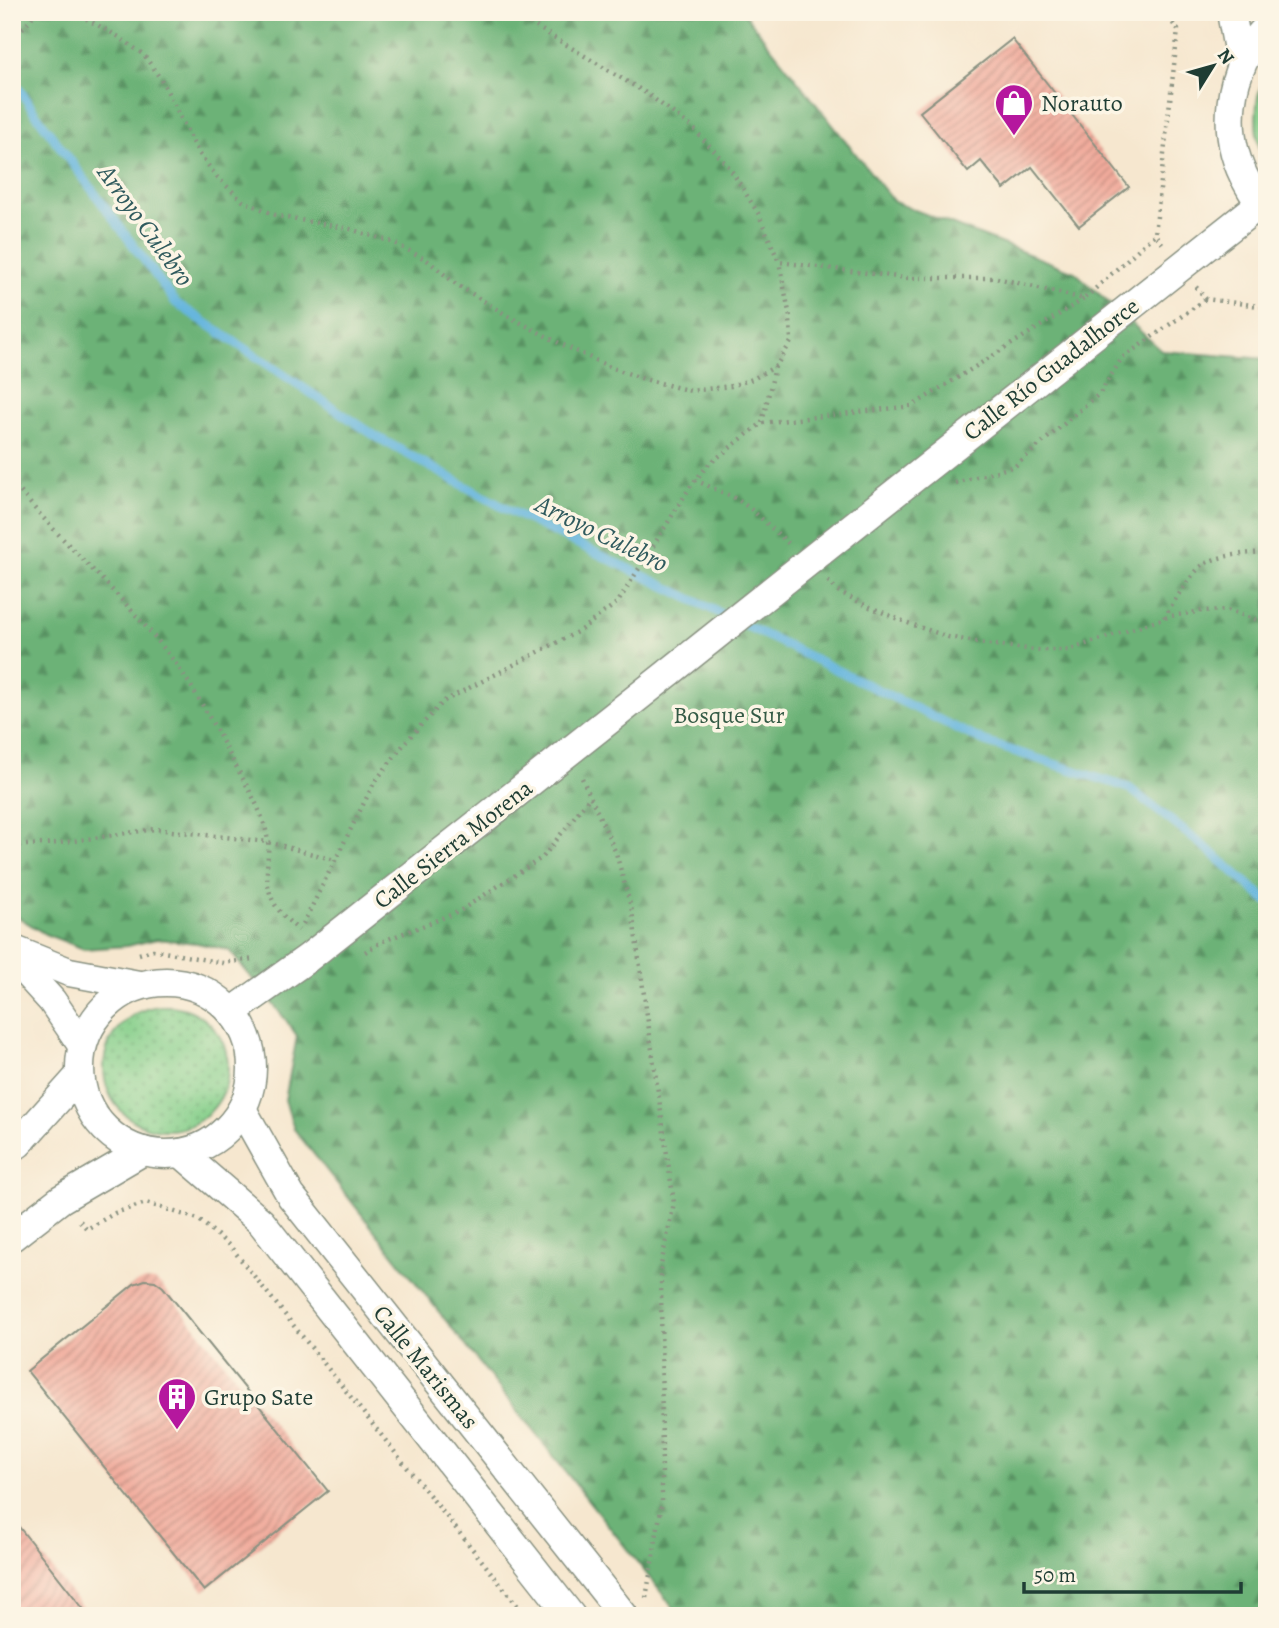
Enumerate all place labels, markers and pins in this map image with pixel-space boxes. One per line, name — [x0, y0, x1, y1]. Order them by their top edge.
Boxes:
shop icon: Norauto — [993, 82, 1035, 137]
place label: Norauto — [1041, 87, 1123, 119]
building icon: Grupo Sate — [156, 1376, 198, 1431]
place label: Grupo Sate — [204, 1381, 313, 1413]

